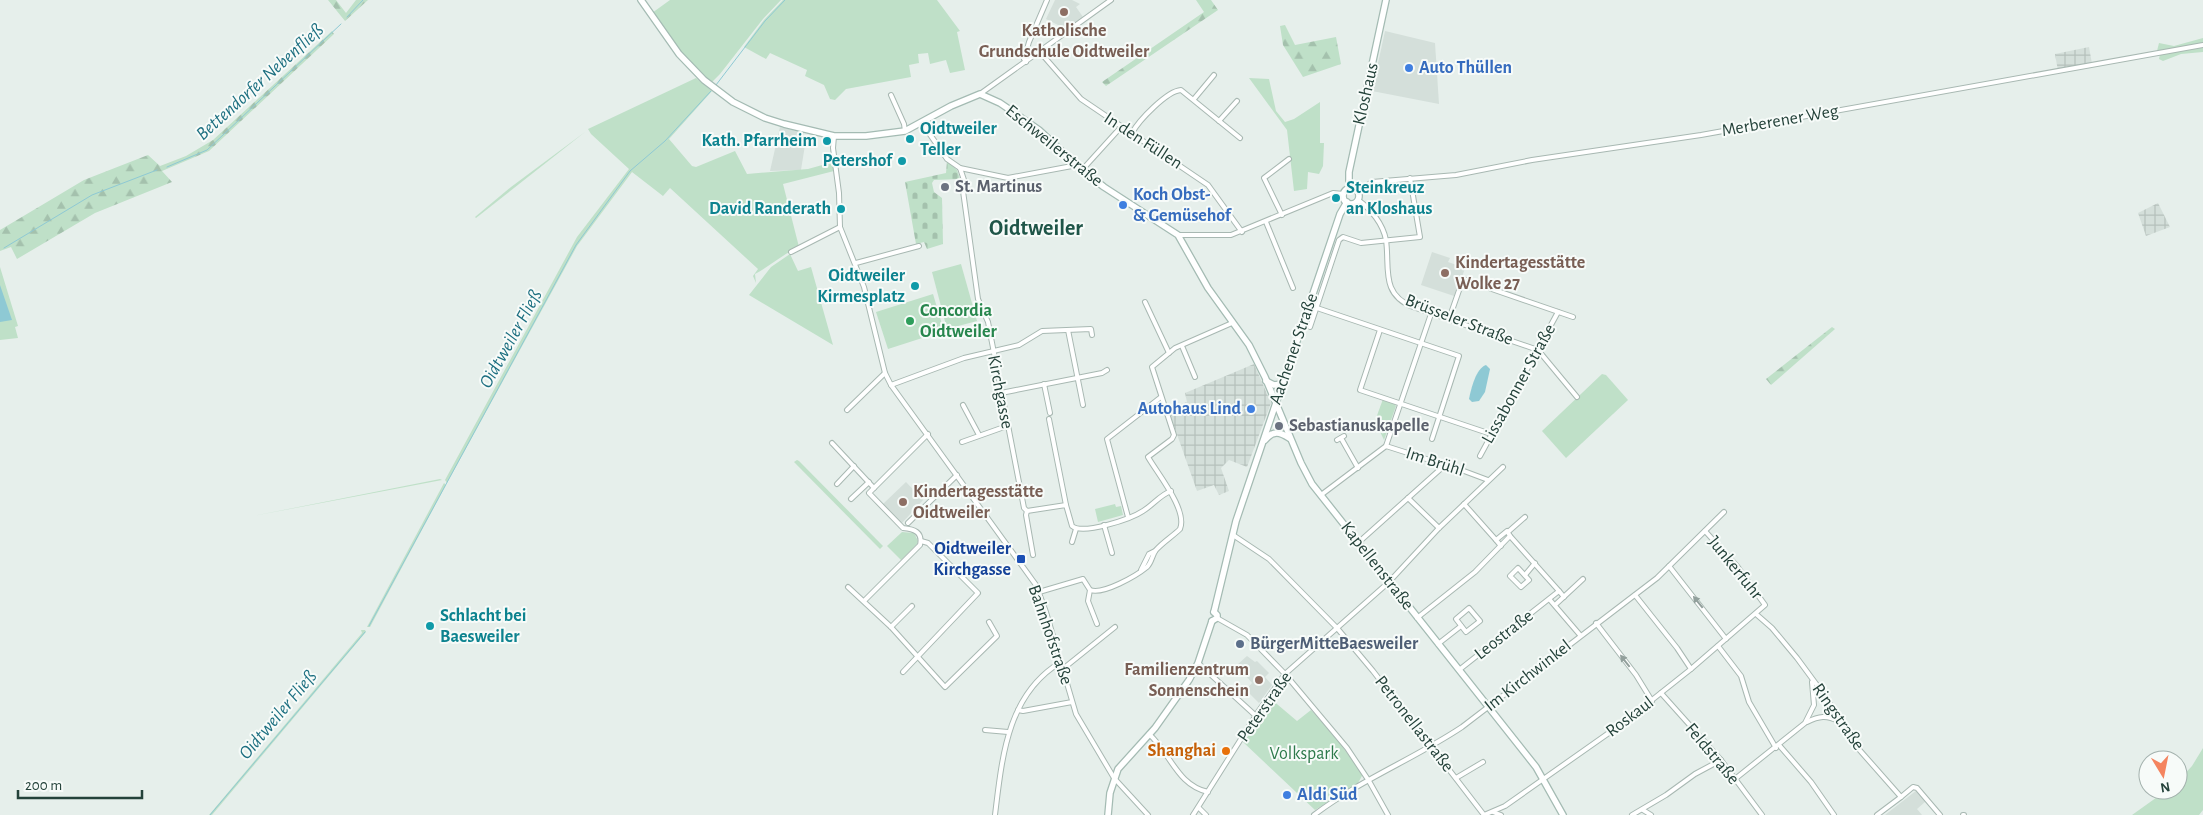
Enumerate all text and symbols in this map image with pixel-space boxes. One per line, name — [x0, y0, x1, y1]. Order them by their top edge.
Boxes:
marker: Katholische Grundschule Oidtweiler — [1058, 6, 1070, 18]
water label: Bettendorfer Nebenfließ — [193, 20, 327, 144]
place label: Katholische Grundschule Oidtweiler — [979, 22, 1150, 61]
place label: Auto Thüllen — [1419, 59, 1512, 77]
street label: Kloshaus — [1350, 61, 1382, 127]
marker: Auto Thüllen — [1403, 62, 1415, 74]
street label: Eschweilerstraße — [1002, 102, 1106, 190]
street label: Merberener Weg — [1720, 102, 1840, 140]
street label: In den Füllen — [1101, 109, 1185, 173]
place label: Oidtweiler Teller — [920, 120, 998, 159]
place label: Kath. Pfarrheim — [701, 132, 817, 150]
marker: Oidtweiler Teller — [904, 133, 916, 145]
marker: Kath. Pfarrheim — [821, 135, 833, 147]
place label: Petershof — [822, 152, 894, 170]
marker: Petershof — [896, 155, 908, 167]
place label: St. Martinus — [955, 178, 1042, 196]
place label: Steinkreuz an Kloshaus — [1346, 179, 1432, 218]
marker: St. Martinus — [939, 181, 951, 193]
place label: Koch Obst- & Gemüsehof — [1133, 186, 1233, 225]
marker: Steinkreuz an Kloshaus — [1330, 192, 1342, 204]
marker: Koch Obst- & Gemüsehof — [1117, 199, 1129, 211]
place label: David Randerath — [709, 200, 831, 218]
marker: David Randerath — [835, 203, 847, 215]
district label: Oidtweiler — [989, 217, 1083, 239]
place label: Kindertagesstätte Wolke 27 — [1455, 254, 1585, 293]
place label: Oidtweiler Kirmesplatz — [817, 267, 906, 306]
marker: Kindertagesstätte Wolke 27 — [1439, 267, 1451, 279]
marker: Oidtweiler Kirmesplatz — [909, 280, 921, 292]
water label: Oidtweiler Fließ — [476, 286, 546, 392]
street label: Aachener Straße — [1267, 291, 1321, 407]
street label: Brüsseler Straße — [1403, 291, 1515, 349]
place label: Concordia Oidtweiler — [920, 302, 998, 341]
marker: Concordia Oidtweiler — [904, 315, 916, 327]
street label: Lissabonner Straße — [1479, 321, 1559, 447]
street label: Kirchgasse — [984, 354, 1016, 430]
place label: Autohaus Lind — [1138, 400, 1242, 418]
marker: Autohaus Lind — [1245, 403, 1257, 415]
place label: Sebastianuskapelle — [1289, 417, 1429, 435]
marker: Sebastianuskapelle — [1273, 420, 1285, 432]
street label: Im Brühl — [1404, 444, 1466, 480]
place label: Kindertagesstätte Oidtweiler — [913, 483, 1043, 522]
marker: Kindertagesstätte Oidtweiler — [897, 496, 909, 508]
street label: Kapellenstraße — [1337, 518, 1417, 614]
street label: Junkerfuhr — [1704, 533, 1766, 603]
place label: Oidtweiler Kirchgasse — [933, 540, 1012, 579]
marker: Oidtweiler Kirchgasse — [1015, 553, 1027, 565]
street label: Bahnhofstraße — [1024, 583, 1076, 687]
one-way arrow — [1693, 596, 1704, 609]
place label: Schlacht bei Baesweiler — [440, 607, 526, 646]
street label: Leostraße — [1471, 607, 1537, 663]
marker: Schlacht bei Baesweiler — [424, 620, 436, 632]
place label: BürgerMitteBaesweiler — [1250, 635, 1419, 653]
street label: Im Kirchwinkel — [1481, 637, 1575, 715]
marker: BürgerMitteBaesweiler — [1234, 638, 1246, 650]
one-way arrow — [1620, 655, 1631, 668]
place label: Familienzentrum Sonnenschein — [1124, 661, 1249, 700]
water label: Oidtweiler Fließ — [235, 667, 321, 763]
street label: Peterstraße — [1234, 669, 1296, 745]
street label: Petronellastraße — [1371, 673, 1457, 775]
marker: Familienzentrum Sonnenschein — [1253, 674, 1265, 686]
street label: Ringstraße — [1809, 680, 1867, 754]
street label: Roskaul — [1603, 693, 1657, 741]
street label: Feldstraße — [1681, 720, 1743, 788]
place label: Shanghai — [1148, 742, 1216, 760]
marker: Shanghai — [1220, 745, 1232, 757]
park label: Volkspark — [1270, 745, 1339, 763]
north arrow — [2138, 750, 2188, 800]
scale bar — [18, 768, 141, 800]
text: 200 m — [25, 778, 62, 793]
text: N — [2159, 779, 2171, 795]
place label: Aldi Süd — [1297, 786, 1358, 804]
marker: Aldi Süd — [1281, 789, 1293, 801]

